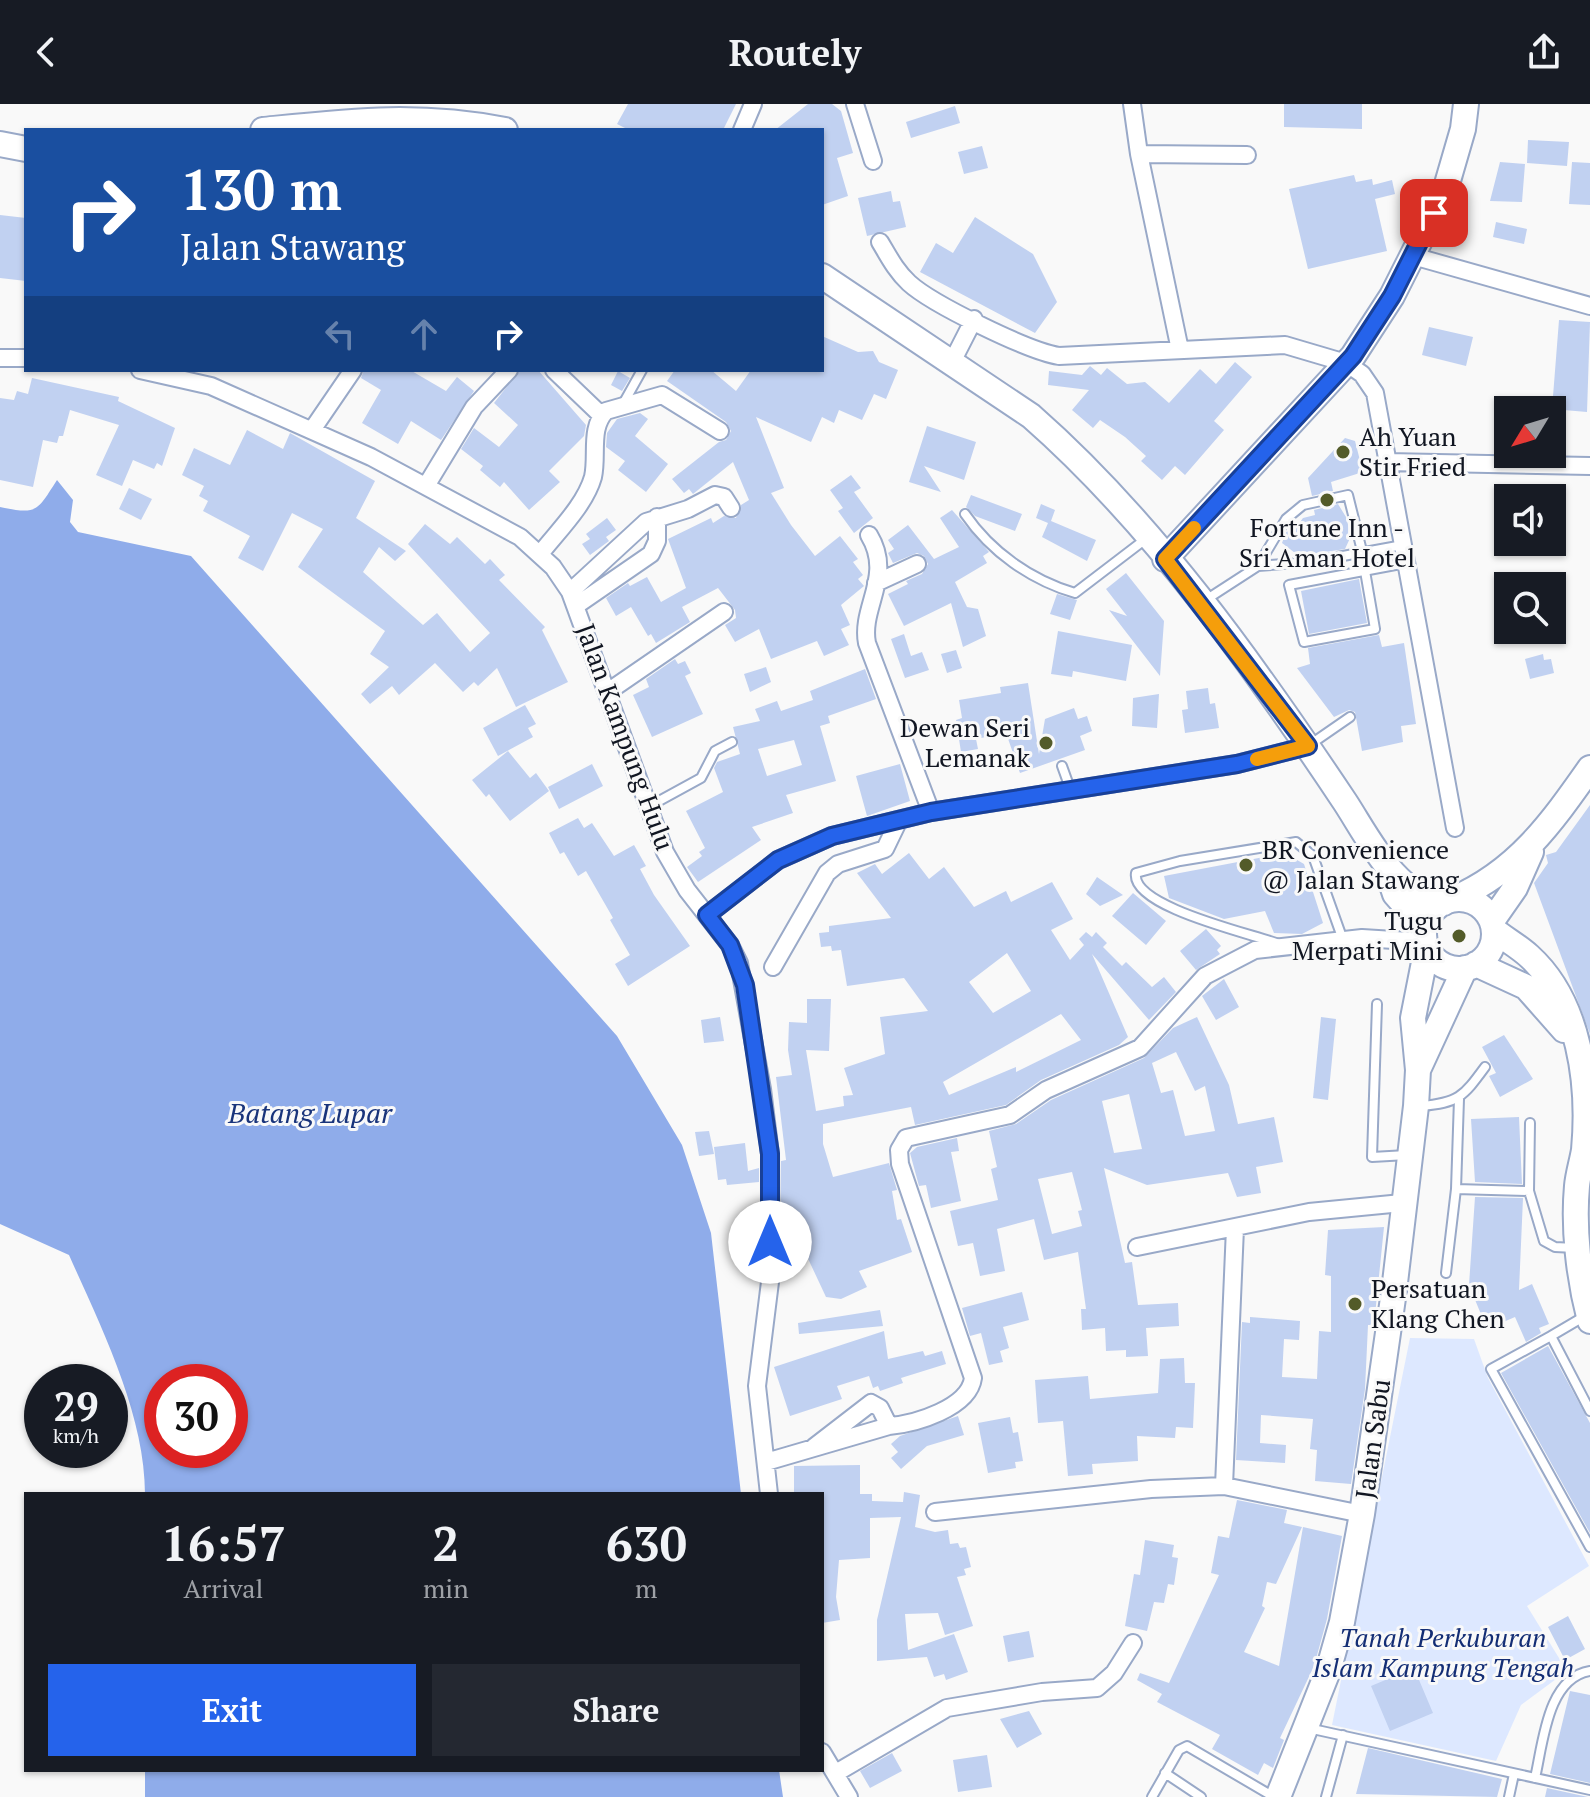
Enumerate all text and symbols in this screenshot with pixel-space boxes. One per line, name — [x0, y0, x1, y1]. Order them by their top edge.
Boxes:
text: Routely — [729, 29, 861, 76]
icon: back — [24, 30, 68, 74]
icon: share — [1522, 30, 1566, 74]
text: 130 m — [180, 152, 342, 226]
icon: right — [48, 160, 152, 264]
pin — [1400, 179, 1468, 247]
icon: arrive — [1412, 191, 1456, 235]
text: Jalan Stawang — [180, 223, 405, 270]
icon: left — [318, 312, 362, 356]
icon: ahead — [402, 312, 446, 356]
icon: right — [486, 312, 530, 356]
north arrow — [1494, 396, 1566, 468]
map controls — [1494, 396, 1566, 644]
place label: Ah Yuan Stir Fried — [1359, 419, 1466, 483]
marker: Ah Yuan Stir Fried — [1334, 443, 1352, 461]
button: sound — [1494, 484, 1566, 556]
marker: Fortune Inn - Sri Aman Hotel — [1318, 491, 1336, 509]
place label: Fortune Inn - Sri Aman Hotel — [1239, 510, 1415, 574]
button: search — [1494, 572, 1566, 644]
street label: Jalan Kampung Hulu — [569, 619, 683, 855]
place label: Dewan Seri Lemanak — [900, 710, 1031, 774]
marker: Dewan Seri Lemanak — [1037, 734, 1055, 752]
place label: BR Convenience @ Jalan Stawang — [1262, 832, 1459, 896]
marker: BR Convenience @ Jalan Stawang — [1237, 856, 1255, 874]
place label: Tugu Merpati Mini — [1292, 903, 1443, 967]
marker: Tugu Merpati Mini — [1450, 927, 1468, 945]
water label: Batang Lupar — [227, 1094, 393, 1131]
position arrow — [728, 1200, 812, 1284]
place label: Persatuan Klang Chen — [1371, 1271, 1505, 1335]
marker: Persatuan Klang Chen — [1346, 1295, 1364, 1313]
speed limit sign: 30 — [144, 1364, 248, 1468]
street label: Jalan Sabu — [1347, 1377, 1397, 1501]
text: 29 — [53, 1379, 99, 1432]
text: km/h — [53, 1422, 99, 1449]
text: 16:57 — [161, 1511, 286, 1575]
text: 2 — [432, 1511, 459, 1575]
text: 630 — [606, 1511, 687, 1575]
text: Arrival — [184, 1571, 263, 1605]
text: min — [423, 1571, 469, 1605]
text: m — [635, 1571, 658, 1605]
park label: Tanah Perkuburan Islam Kampung Tengah — [1311, 1620, 1574, 1684]
button: Exit — [48, 1664, 416, 1756]
button: Share — [432, 1664, 800, 1756]

